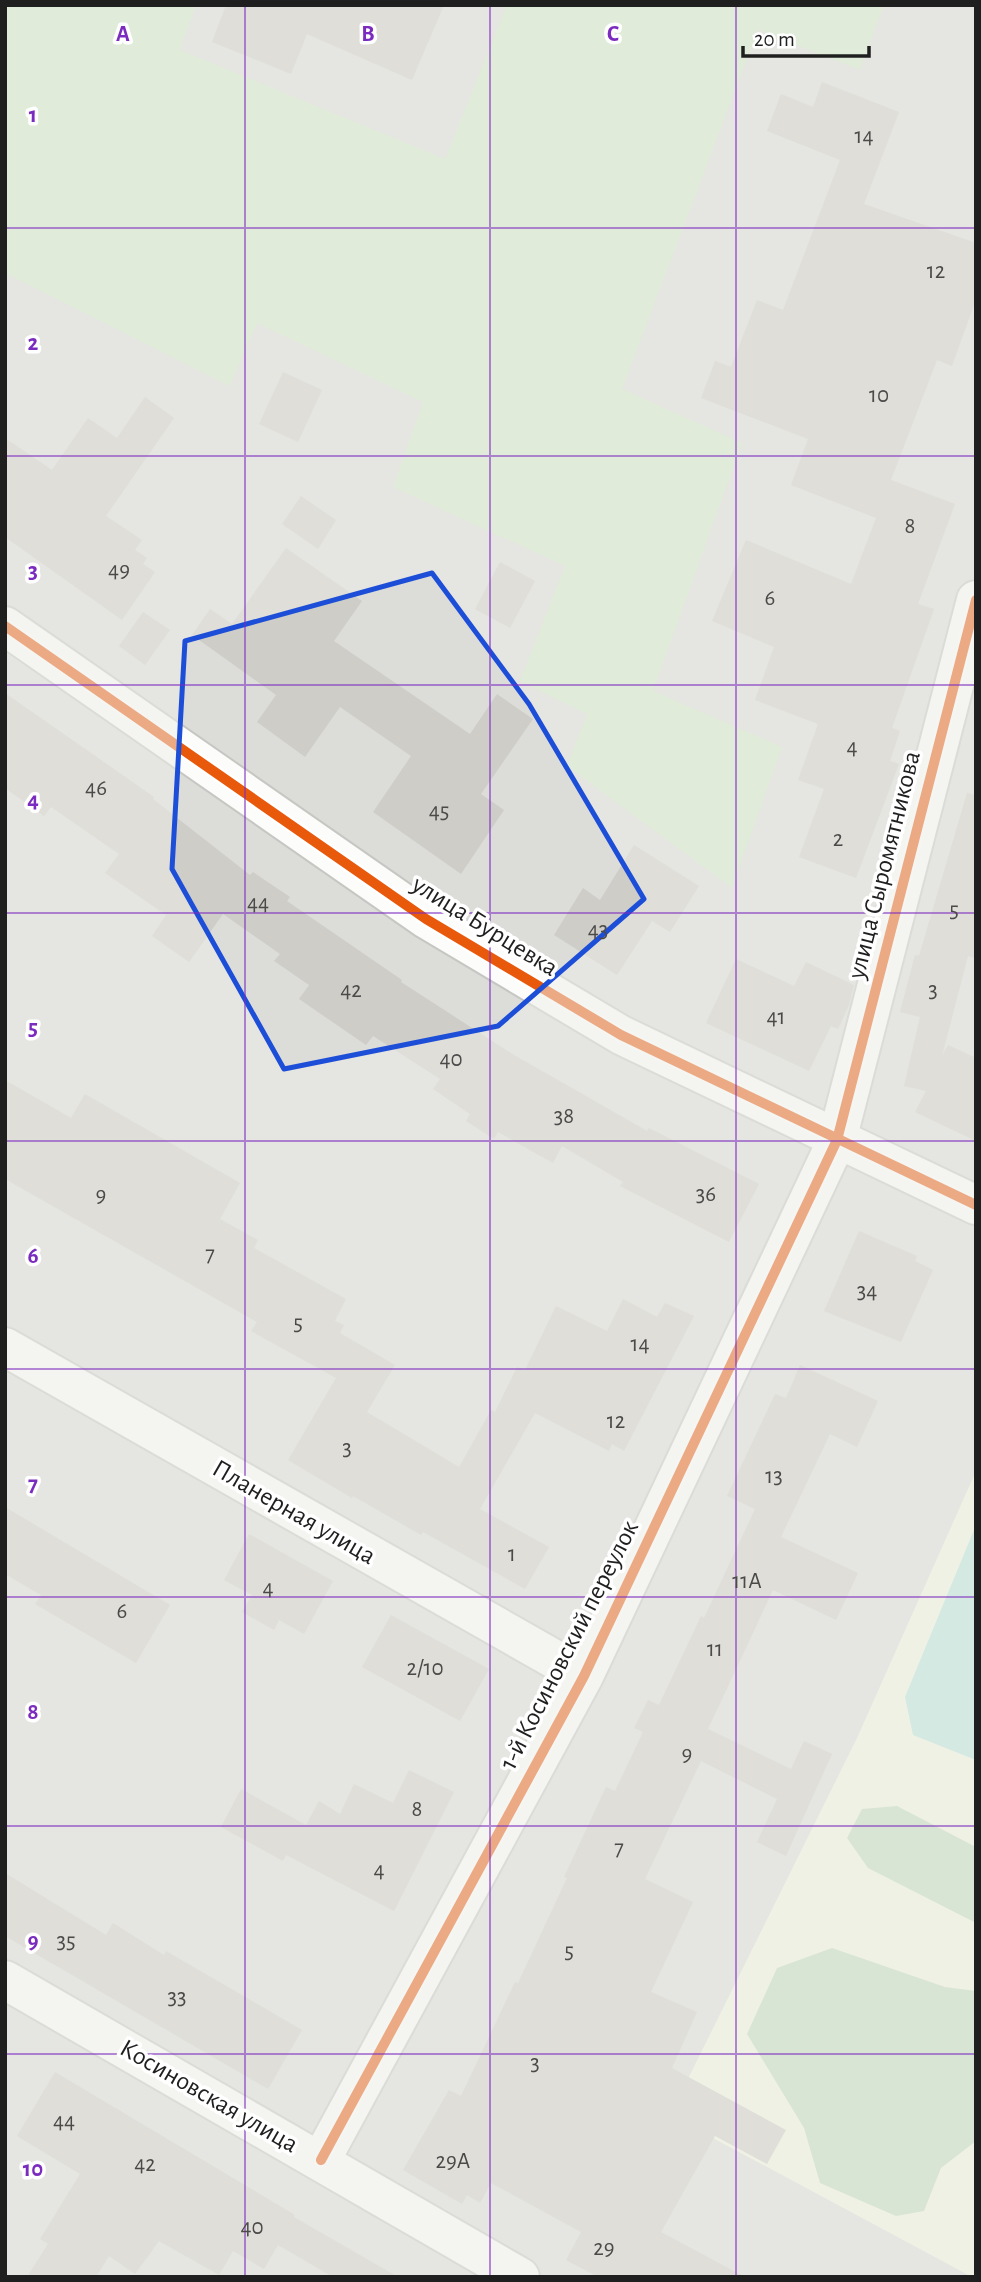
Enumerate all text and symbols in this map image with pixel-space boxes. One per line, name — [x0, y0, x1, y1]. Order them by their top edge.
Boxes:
scale bar — [743, 14, 869, 58]
text: A — [116, 23, 130, 46]
text: B — [361, 23, 375, 46]
text: C — [607, 23, 619, 46]
text: 20 m — [754, 29, 795, 50]
text: 1 — [29, 104, 37, 127]
house number: 14 — [855, 125, 873, 148]
house number: 12 — [927, 260, 945, 283]
text: 2 — [28, 332, 39, 355]
house number: 10 — [869, 384, 889, 407]
house number: 8 — [905, 515, 915, 538]
house number: 49 — [108, 559, 130, 582]
text: 3 — [28, 560, 38, 583]
house number: 6 — [765, 587, 775, 610]
house number: 4 — [846, 736, 858, 759]
street label: улица Сыромятникова — [843, 748, 925, 983]
house number: 46 — [85, 777, 107, 800]
text: 4 — [27, 789, 39, 812]
house number: 45 — [429, 800, 449, 823]
house number: 2 — [833, 828, 843, 851]
street label: улица Бурцевка — [407, 870, 562, 981]
house number: 44 — [247, 892, 269, 915]
house number: 5 — [949, 899, 959, 922]
house number: 43 — [588, 919, 608, 942]
house number: 42 — [340, 979, 362, 1002]
house number: 3 — [928, 979, 938, 1002]
house number: 41 — [767, 1006, 785, 1029]
text: 5 — [28, 1017, 38, 1040]
house number: 40 — [439, 1048, 463, 1071]
house number: 38 — [554, 1105, 574, 1128]
house number: 36 — [696, 1183, 716, 1206]
house number: 9 — [96, 1184, 106, 1207]
house number: 7 — [205, 1243, 215, 1266]
text: 6 — [27, 1245, 39, 1268]
house number: 34 — [857, 1280, 877, 1303]
house number: 5 — [293, 1312, 303, 1335]
house number: 14 — [631, 1333, 649, 1356]
house number: 12 — [607, 1410, 625, 1433]
house number: 3 — [342, 1437, 352, 1460]
street label: Планерная улица — [208, 1455, 380, 1569]
house number: 13 — [765, 1465, 783, 1488]
text: 7 — [28, 1473, 38, 1496]
street label: 1-й Косиновский переулок — [495, 1516, 643, 1774]
house number: 1 — [508, 1543, 516, 1566]
house number: 11А — [732, 1570, 762, 1593]
house number: 4 — [262, 1577, 274, 1600]
house number: 6 — [117, 1600, 127, 1623]
house number: 11 — [707, 1638, 723, 1661]
house number: 2/10 — [406, 1657, 444, 1680]
text: 8 — [27, 1701, 39, 1724]
house number: 9 — [682, 1743, 692, 1766]
house number: 8 — [412, 1798, 422, 1821]
house number: 7 — [614, 1837, 624, 1860]
house number: 4 — [373, 1859, 385, 1882]
text: 9 — [27, 1930, 39, 1953]
house number: 35 — [56, 1930, 76, 1953]
house number: 5 — [564, 1940, 574, 1963]
house number: 33 — [168, 1986, 186, 2009]
street label: Косиновская улица — [116, 2035, 303, 2158]
house number: 3 — [530, 2052, 540, 2075]
house number: 44 — [53, 2110, 75, 2133]
house number: 29А — [436, 2150, 470, 2173]
house number: 42 — [134, 2153, 156, 2176]
text: 10 — [23, 2158, 43, 2181]
house number: 40 — [240, 2216, 264, 2239]
house number: 29 — [593, 2237, 615, 2260]

